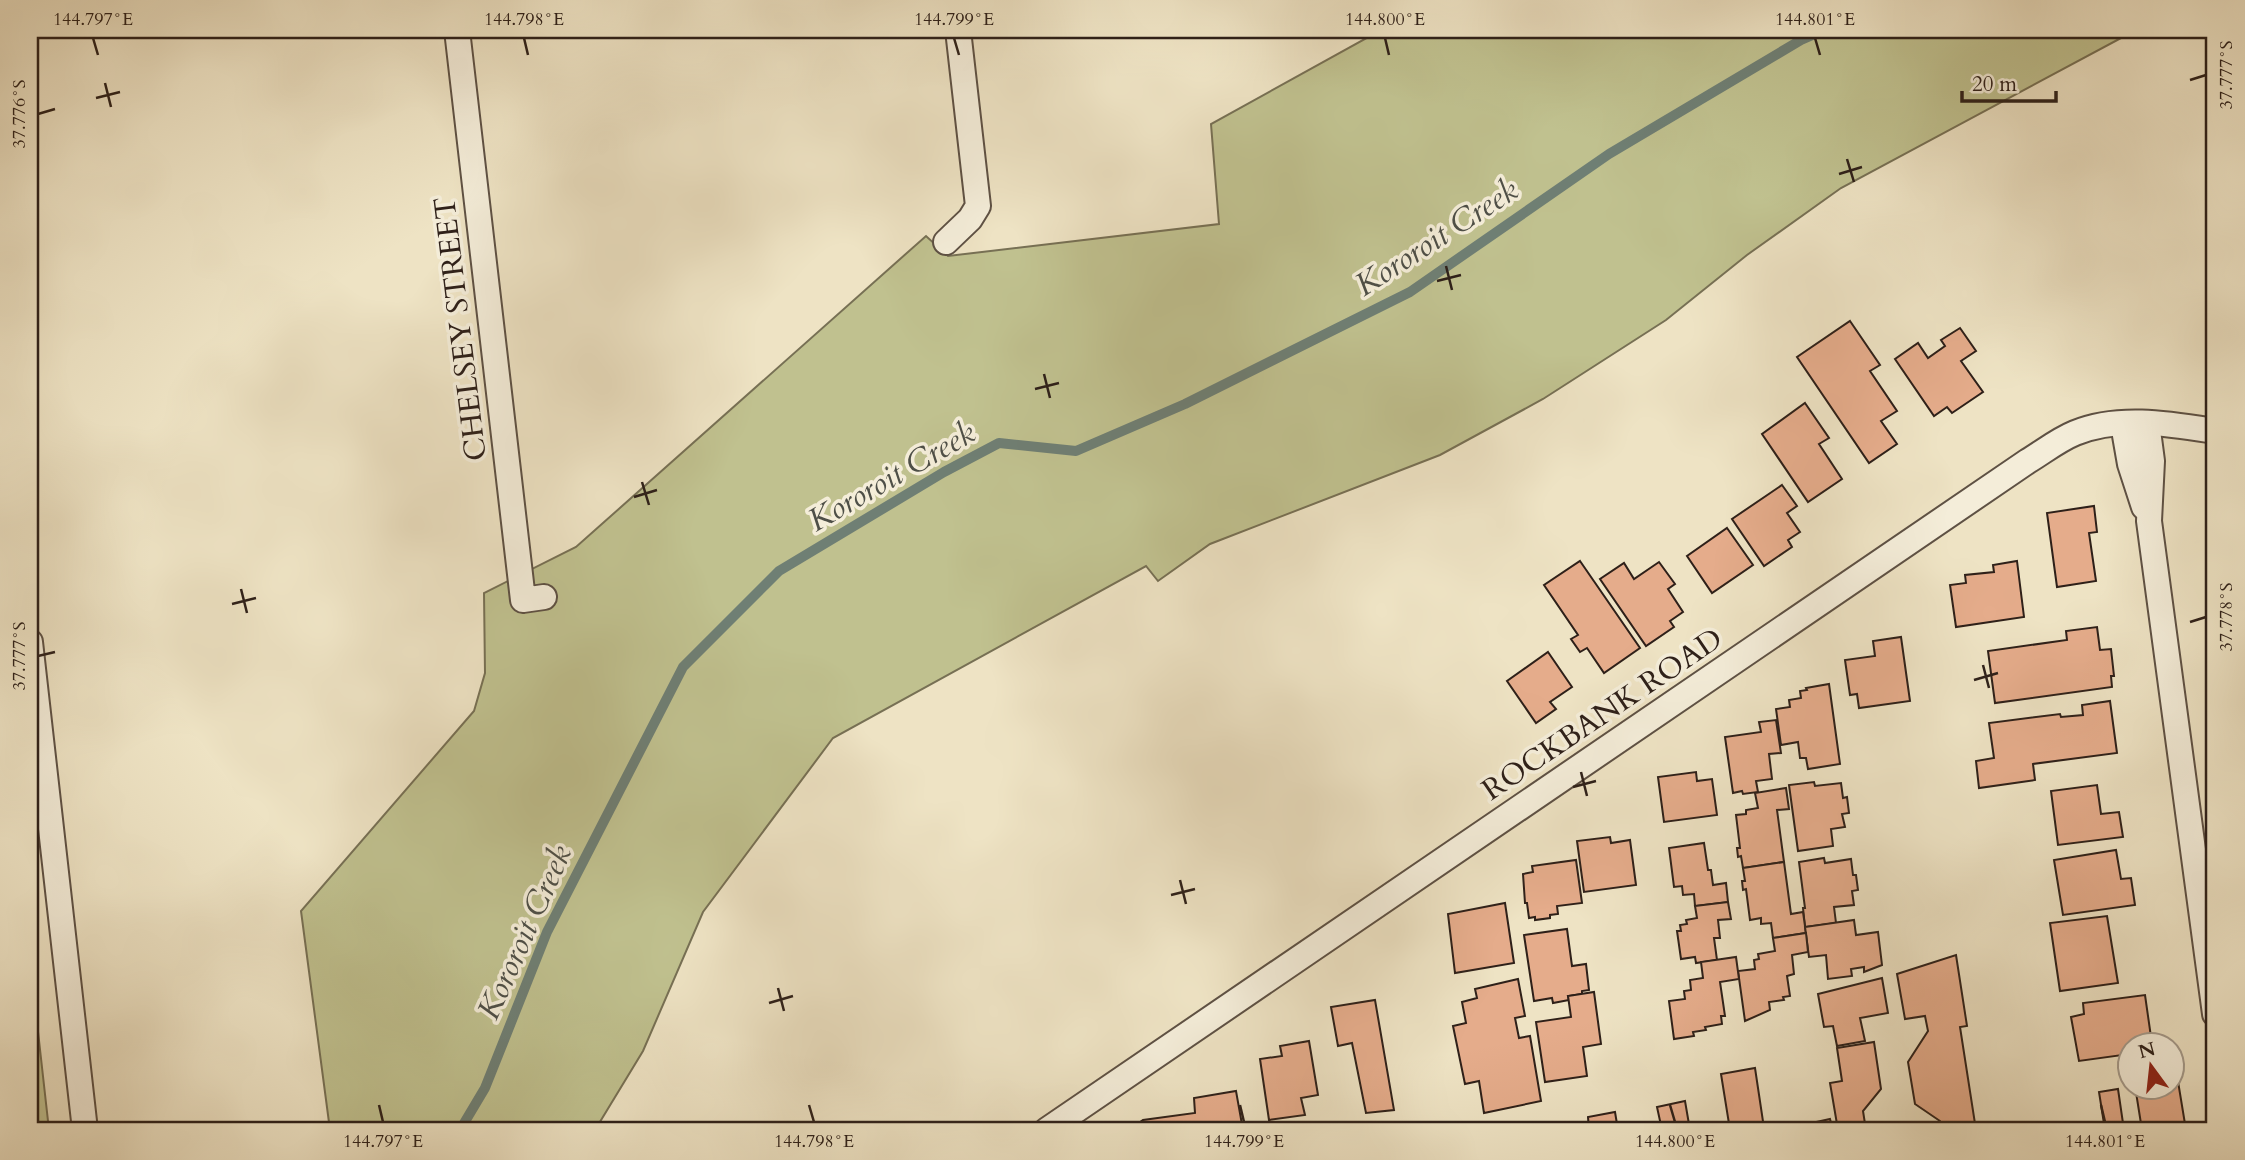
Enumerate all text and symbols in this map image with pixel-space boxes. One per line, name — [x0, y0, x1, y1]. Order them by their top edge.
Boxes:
text: 144.797°E — [53, 7, 133, 32]
text: 144.798°E — [484, 7, 564, 32]
text: 144.799°E — [914, 7, 994, 32]
text: 144.800°E — [1345, 7, 1425, 32]
text: 144.801°E — [1775, 7, 1855, 32]
text: 37.777°S — [2214, 41, 2239, 109]
scale bar — [1962, 60, 2056, 104]
text: 20 m — [1972, 70, 2017, 99]
text: 37.776°S — [7, 80, 32, 148]
water label: Kororoit Creek — [1346, 168, 1527, 307]
street label: CHELSEY STREET — [424, 195, 497, 463]
water label: Kororoit Creek — [800, 411, 983, 543]
text: 37.778°S — [2214, 583, 2239, 651]
street label: ROCKBANK ROAD — [1474, 619, 1731, 810]
text: 37.777°S — [7, 622, 32, 690]
water label: Kororoit Creek — [467, 838, 583, 1027]
north arrow — [2116, 1030, 2186, 1100]
text: N — [2136, 1036, 2159, 1065]
text: 144.797°E — [343, 1129, 423, 1154]
text: 144.798°E — [774, 1129, 854, 1154]
text: 144.799°E — [1204, 1129, 1284, 1154]
text: 144.800°E — [1635, 1129, 1715, 1154]
text: 144.801°E — [2065, 1129, 2145, 1154]

